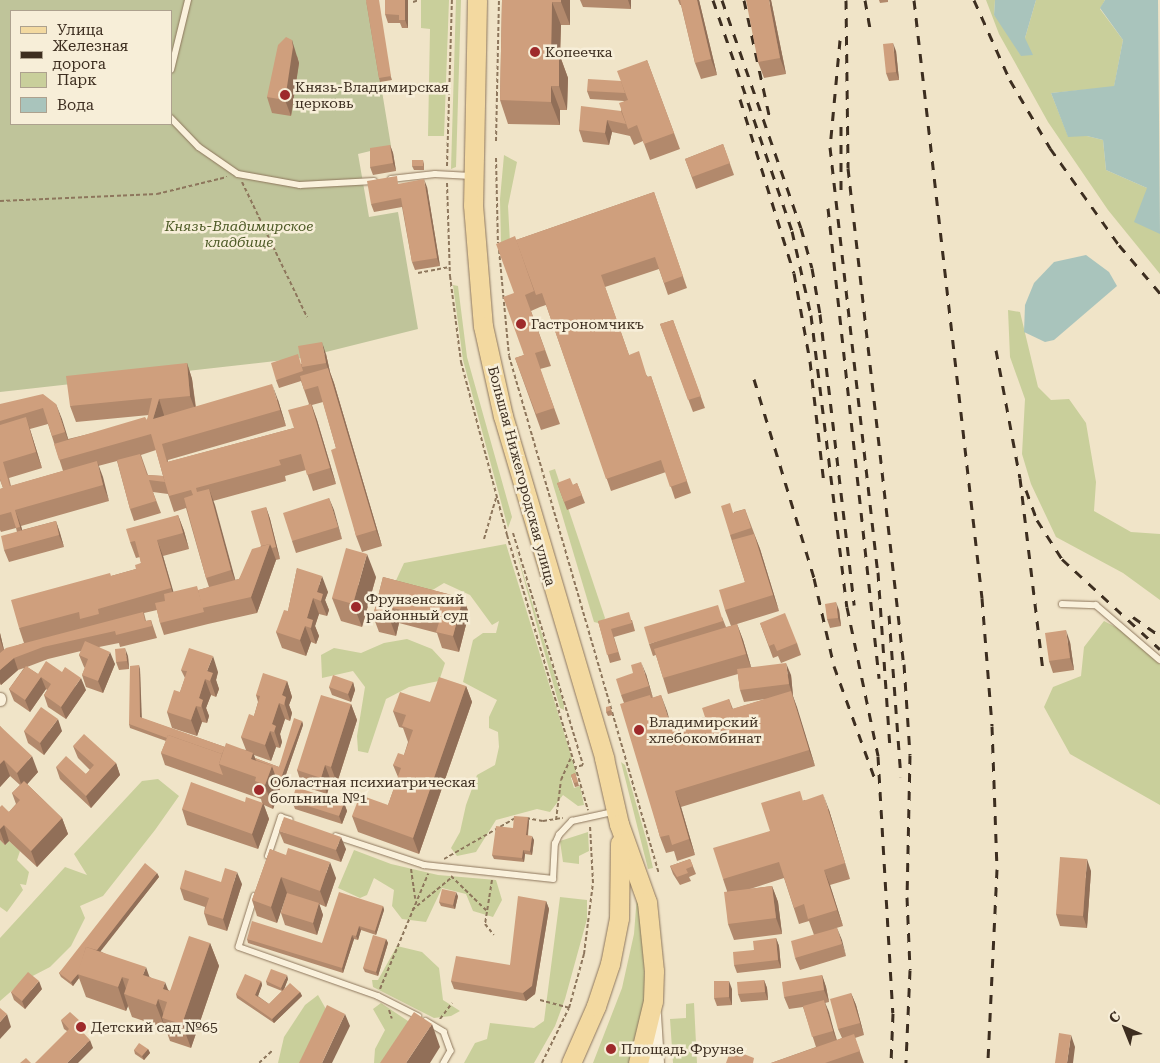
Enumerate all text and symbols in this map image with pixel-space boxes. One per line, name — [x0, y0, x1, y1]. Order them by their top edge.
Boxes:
legend — [10, 10, 172, 125]
text: Улица — [57, 21, 103, 39]
text: Железная дорога — [53, 37, 128, 73]
place label: Копеечка — [545, 44, 612, 60]
marker: Копеечка — [529, 46, 541, 58]
text: Парк — [57, 71, 97, 89]
place label: Князь-Владимирская церковь — [295, 79, 449, 111]
marker: Князь-Владимирская церковь — [279, 89, 291, 101]
text: Вода — [57, 96, 94, 114]
park label: Князь-Владимирское кладбище — [165, 218, 313, 250]
place label: Гастрономчикъ — [531, 316, 644, 332]
marker: Гастрономчикъ — [515, 318, 527, 330]
street label: Большая Нижегородская улица — [485, 364, 559, 588]
place label: Фрунзенский районный суд — [366, 591, 468, 624]
marker: Фрунзенский районный суд — [350, 601, 362, 613]
place label: Владимирский хлебокомбинат — [649, 714, 762, 746]
marker: Владимирский хлебокомбинат — [633, 724, 645, 736]
place label: Областная психиатрическая больница №1 — [270, 774, 476, 806]
marker: Областная психиатрическая больница №1 — [252, 783, 266, 797]
north arrow — [1100, 1003, 1150, 1053]
text: С — [1105, 1008, 1124, 1026]
place label: Детский сад №65 — [91, 1019, 218, 1035]
marker: Детский сад №65 — [75, 1021, 87, 1033]
place label: Площадь Фрунзе — [621, 1041, 744, 1057]
marker: Площадь Фрунзе — [605, 1043, 617, 1055]

